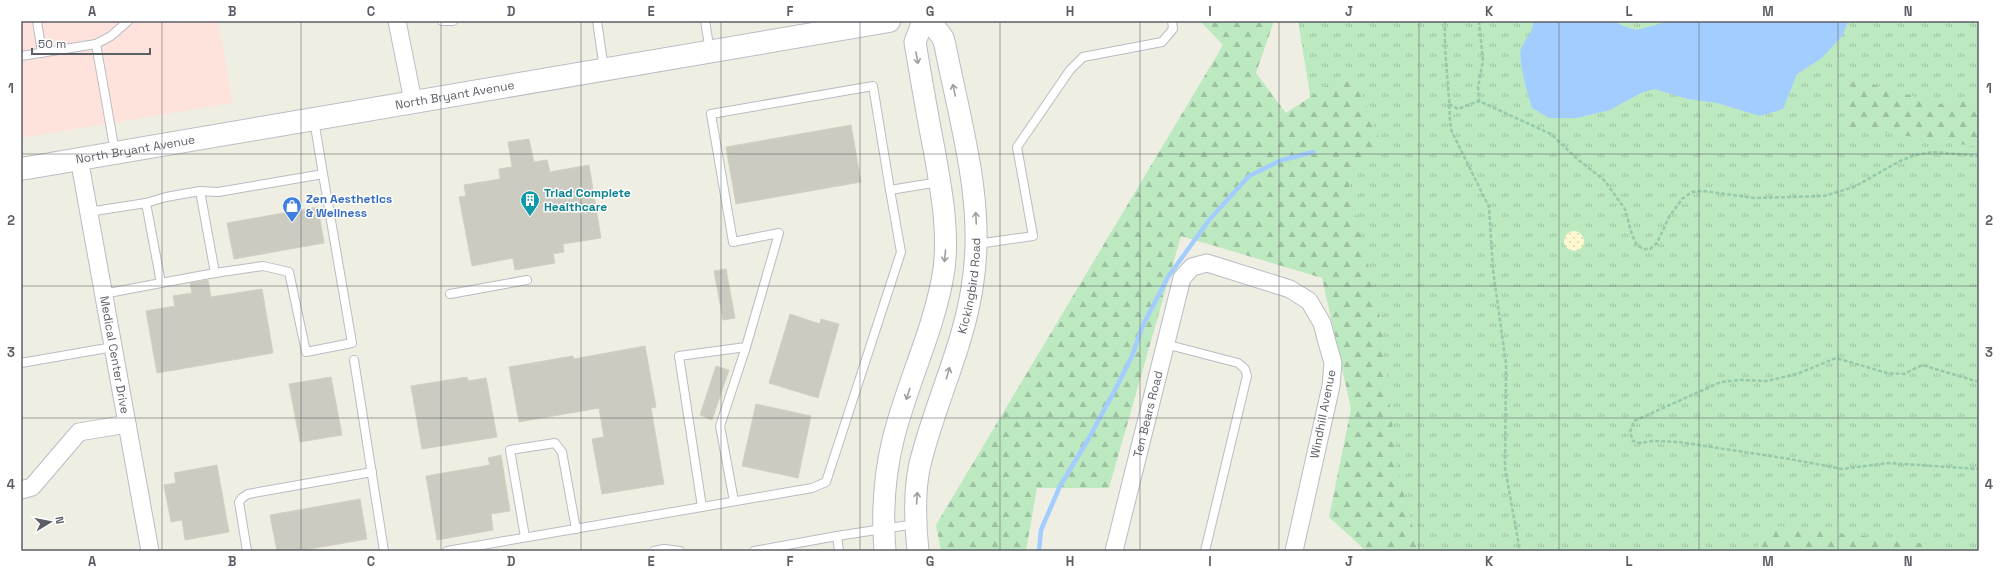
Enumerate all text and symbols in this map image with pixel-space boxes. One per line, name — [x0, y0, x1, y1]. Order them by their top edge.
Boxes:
text: A — [88, 3, 97, 20]
text: B — [228, 3, 237, 20]
text: C — [367, 3, 375, 20]
text: D — [507, 3, 516, 20]
text: E — [647, 3, 655, 20]
text: F — [787, 3, 794, 20]
text: G — [926, 3, 934, 20]
text: H — [1066, 3, 1074, 20]
text: I — [1208, 3, 1212, 20]
text: J — [1345, 3, 1353, 20]
text: K — [1485, 3, 1494, 20]
text: L — [1625, 3, 1633, 20]
text: M — [1762, 3, 1774, 20]
text: N — [1904, 3, 1912, 20]
scale bar — [32, 30, 150, 56]
text: 50 m — [38, 36, 66, 52]
one-way arrow — [914, 51, 922, 64]
street label: North Bryant Avenue — [394, 77, 516, 113]
text: 1 — [8, 80, 14, 97]
text: 1 — [1986, 80, 1992, 97]
one-way arrow — [949, 84, 957, 97]
street label: North Bryant Avenue — [74, 131, 196, 168]
place label: Triad Complete Healthcare — [544, 185, 631, 215]
building icon: Triad Complete Healthcare — [519, 189, 541, 217]
place label: Zen Aesthetics & Wellness — [306, 191, 392, 221]
shop icon: Zen Aesthetics & Wellness — [281, 195, 303, 223]
text: 2 — [7, 212, 15, 229]
one-way arrow — [973, 212, 980, 225]
text: 2 — [1985, 212, 1993, 229]
street label: Kickingbird Road — [954, 238, 984, 336]
one-way arrow — [941, 249, 948, 262]
street label: Medical Center Drive — [96, 295, 133, 415]
text: 3 — [7, 344, 15, 361]
text: 3 — [1985, 344, 1993, 361]
one-way arrow — [945, 366, 952, 379]
street label: Windhill Avenue — [1307, 368, 1339, 460]
street label: Ten Bears Road — [1130, 369, 1167, 459]
one-way arrow — [904, 388, 911, 401]
text: 4 — [7, 476, 15, 493]
text: 4 — [1985, 476, 1993, 493]
one-way arrow — [914, 492, 921, 505]
north arrow — [30, 502, 70, 542]
text: N — [52, 515, 67, 525]
text: A — [88, 553, 97, 570]
text: B — [228, 553, 237, 570]
text: C — [367, 553, 375, 570]
text: D — [507, 553, 516, 570]
text: E — [647, 553, 655, 570]
text: F — [787, 553, 794, 570]
text: G — [926, 553, 934, 570]
text: H — [1066, 553, 1074, 570]
text: I — [1208, 553, 1212, 570]
text: J — [1345, 553, 1353, 570]
text: K — [1485, 553, 1494, 570]
text: L — [1625, 553, 1633, 570]
text: M — [1762, 553, 1774, 570]
text: N — [1904, 553, 1912, 570]

